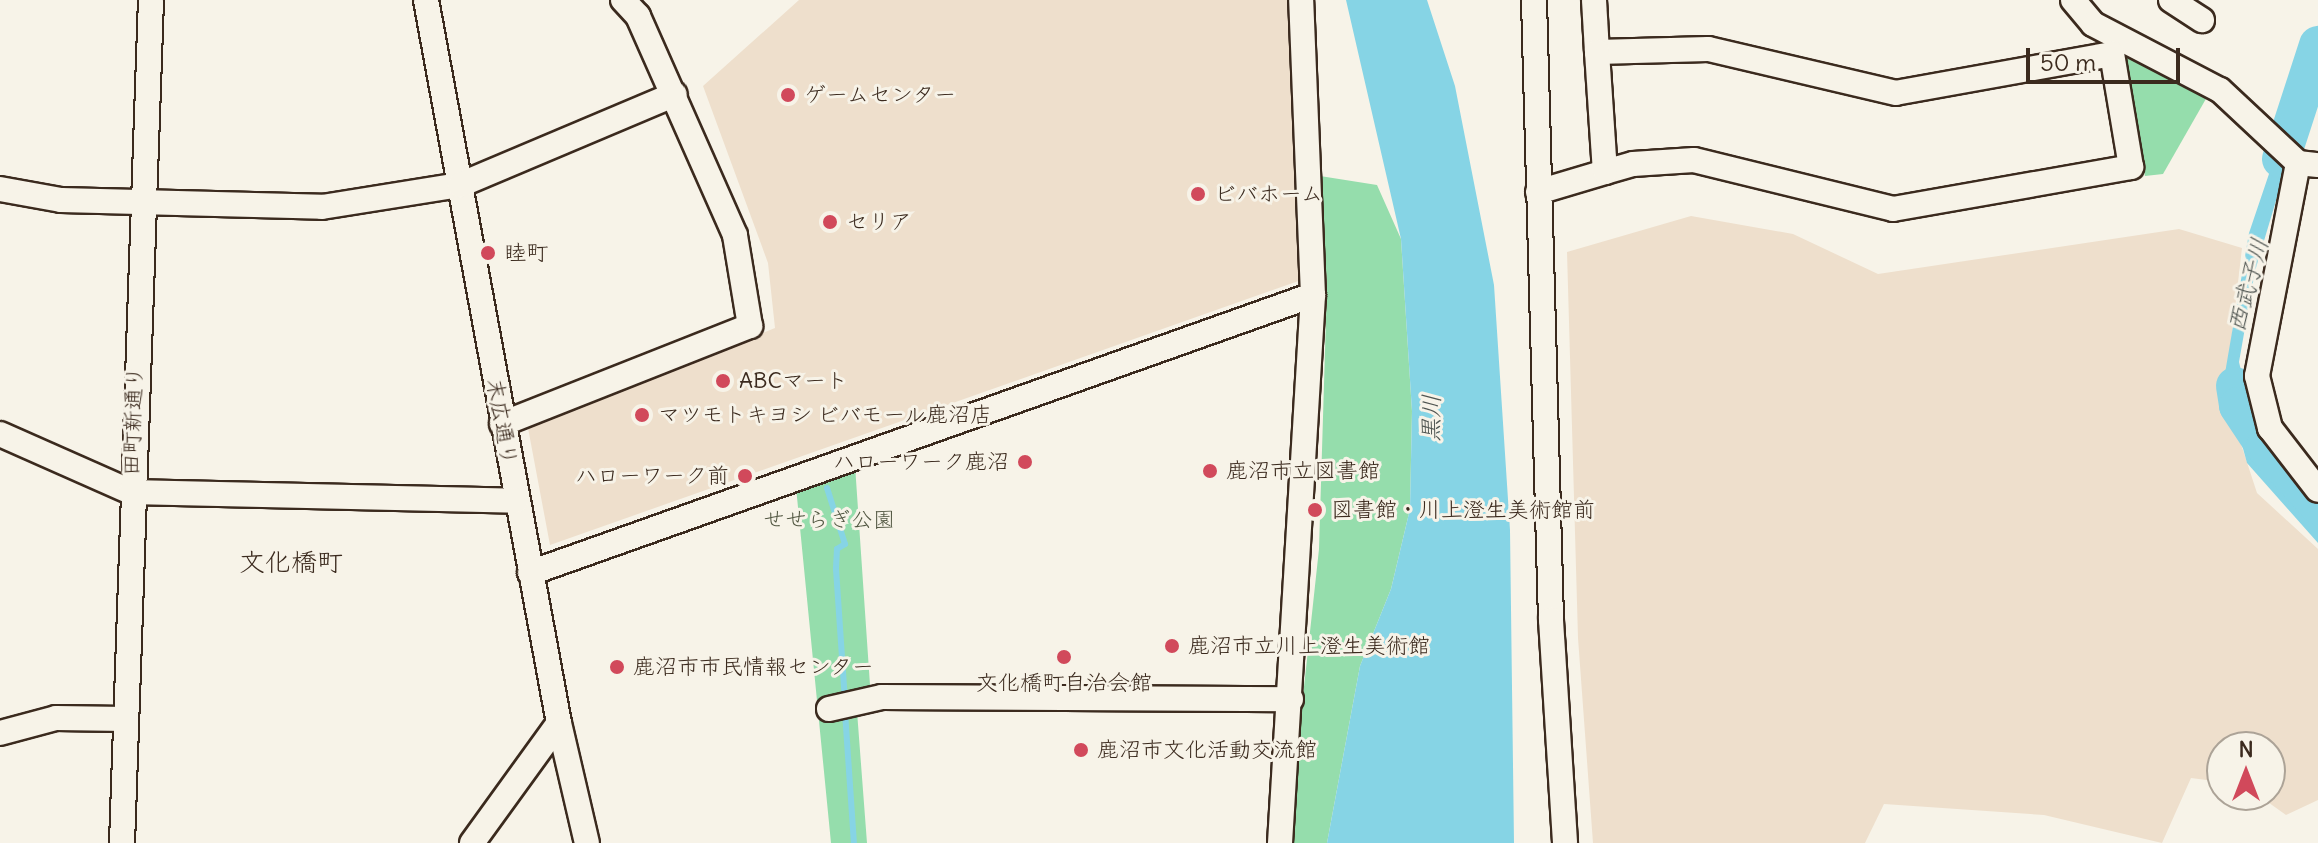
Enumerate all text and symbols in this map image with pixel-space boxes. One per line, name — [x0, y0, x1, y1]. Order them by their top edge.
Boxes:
scale bar — [2030, 32, 2184, 82]
text: 50 m — [2040, 47, 2096, 77]
place label: ゲームセンター — [804, 82, 958, 108]
marker: ゲームセンター — [779, 86, 797, 104]
place label: ビバホーム — [1214, 181, 1324, 207]
marker: ビバホーム — [1189, 185, 1207, 203]
place label: セリア — [846, 209, 912, 235]
marker: セリア — [821, 213, 839, 231]
water label: 西武子川 — [2222, 235, 2274, 335]
place label: 睦町 — [504, 240, 548, 266]
marker: 睦町 — [479, 244, 497, 262]
street label: 田町新通り — [118, 366, 148, 476]
place label: ABCマート — [739, 368, 848, 394]
marker: ABCマート — [714, 372, 732, 390]
street label: 末広通り — [481, 376, 523, 468]
water label: 黒川 — [1416, 394, 1446, 442]
place label: マツモトキヨシ ビバモール鹿沼店 — [658, 402, 993, 428]
marker: マツモトキヨシ ビバモール鹿沼店 — [633, 406, 651, 424]
place label: ハローワーク鹿沼 — [833, 449, 1009, 475]
marker: ハローワーク鹿沼 — [1016, 453, 1034, 471]
place label: 鹿沼市立図書館 — [1226, 458, 1380, 484]
marker: 鹿沼市立図書館 — [1201, 462, 1219, 480]
place label: ハローワーク前 — [575, 463, 729, 489]
marker: ハローワーク前 — [736, 467, 754, 485]
place label: 図書館・川上澄生美術館前 — [1331, 497, 1595, 523]
marker: 図書館・川上澄生美術館前 — [1306, 501, 1324, 519]
park label: せせらぎ公園 — [763, 507, 895, 533]
district label: 文化橋町 — [239, 546, 343, 578]
place label: 鹿沼市立川上澄生美術館 — [1188, 633, 1430, 659]
marker: 鹿沼市立川上澄生美術館 — [1163, 637, 1181, 655]
marker: 文化橋町自治会館 — [1055, 648, 1073, 666]
place label: 鹿沼市市民情報センター — [633, 654, 875, 680]
marker: 鹿沼市市民情報センター — [608, 658, 626, 676]
place label: 文化橋町自治会館 — [976, 670, 1152, 696]
north arrow — [2206, 731, 2286, 811]
text: N — [2238, 735, 2254, 763]
place label: 鹿沼市文化活動交流館 — [1097, 737, 1317, 763]
marker: 鹿沼市文化活動交流館 — [1072, 741, 1090, 759]

